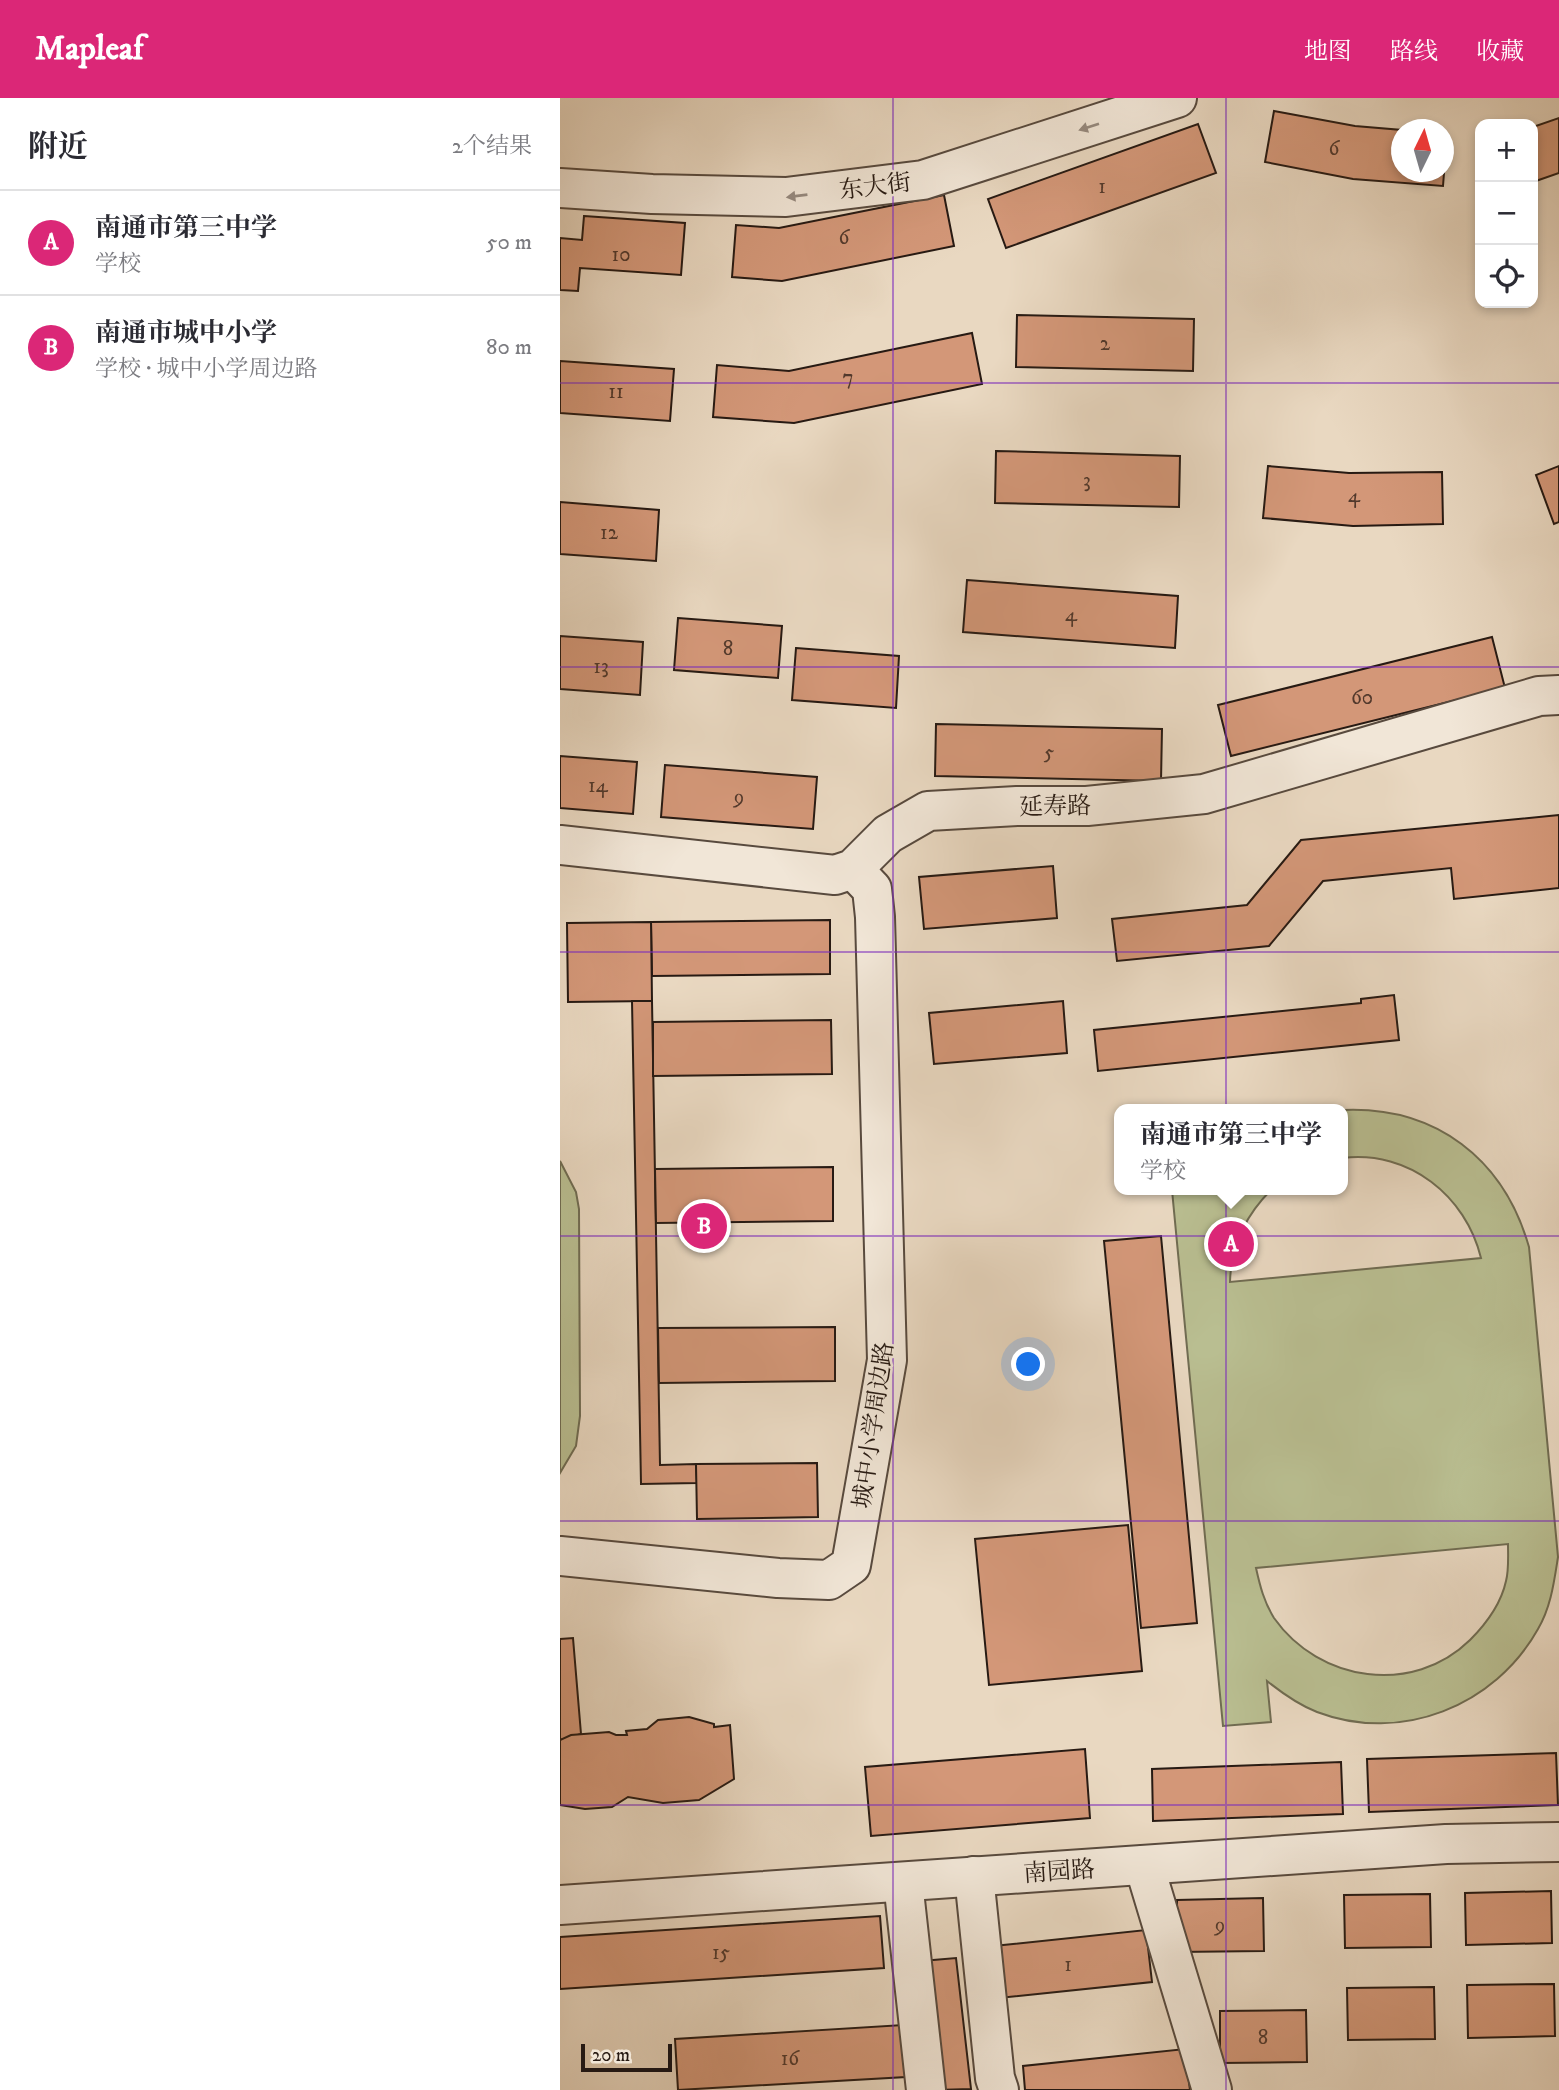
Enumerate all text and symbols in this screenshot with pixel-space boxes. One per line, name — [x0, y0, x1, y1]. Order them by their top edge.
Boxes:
text: Mapleaf — [35, 29, 144, 70]
text: 地图 — [1304, 37, 1352, 67]
text: 路线 — [1390, 37, 1438, 67]
text: 收藏 — [1476, 37, 1524, 67]
north arrow — [1391, 119, 1454, 182]
map controls — [1475, 119, 1538, 308]
button: + — [1475, 119, 1538, 182]
one-way arrow — [1078, 122, 1099, 132]
text: 附近 — [28, 129, 88, 166]
text: 2个结果 — [452, 132, 532, 161]
house number: 6 — [1329, 136, 1341, 162]
street label: 东大街 — [838, 168, 913, 206]
house number: 1 — [1098, 174, 1106, 200]
button: − — [1475, 182, 1538, 245]
one-way arrow — [786, 190, 808, 201]
text: 南通市第三中学 — [95, 212, 277, 245]
house number: 6 — [839, 225, 851, 251]
text: A — [44, 228, 58, 257]
text: 50 m — [486, 228, 532, 257]
house number: 10 — [612, 242, 630, 268]
button: locate — [1475, 245, 1538, 308]
text: 学校 — [95, 250, 141, 279]
text: 南通市城中小学 — [95, 317, 277, 350]
house number: 2 — [1100, 331, 1111, 357]
text: B — [44, 333, 58, 362]
text: 80 m — [486, 333, 532, 362]
text: 学校 · 城中小学周边路 — [95, 355, 317, 384]
house number: 7 — [842, 365, 854, 391]
house number: 11 — [608, 379, 624, 405]
house number: 3 — [1083, 468, 1091, 494]
house number: 4 — [1348, 483, 1361, 509]
house number: 12 — [600, 520, 619, 546]
house number: 4 — [1065, 602, 1078, 628]
house number: 8 — [723, 636, 733, 662]
house number: 13 — [593, 654, 609, 680]
house number: 60 — [1351, 685, 1373, 711]
house number: 5 — [1044, 740, 1054, 766]
house number: 14 — [588, 773, 609, 799]
house number: 9 — [733, 785, 744, 811]
street label: 延寿路 — [1019, 791, 1091, 823]
popup — [1114, 1104, 1348, 1195]
text: 南通市第三中学 — [1140, 1119, 1322, 1152]
text: 学校 — [1140, 1157, 1186, 1186]
pin: B — [681, 1200, 727, 1252]
pin: A — [1208, 1218, 1254, 1270]
street label: 城中小学周边路 — [847, 1340, 901, 1510]
your location — [1011, 1347, 1045, 1381]
street label: 南园路 — [1022, 1855, 1096, 1889]
house number: 9 — [1214, 1913, 1225, 1939]
house number: 15 — [712, 1940, 730, 1966]
house number: 1 — [1064, 1952, 1072, 1978]
house number: 8 — [1258, 2025, 1268, 2051]
scale bar — [581, 2041, 672, 2073]
text: 20 m — [592, 2044, 630, 2067]
house number: 16 — [781, 2046, 800, 2072]

